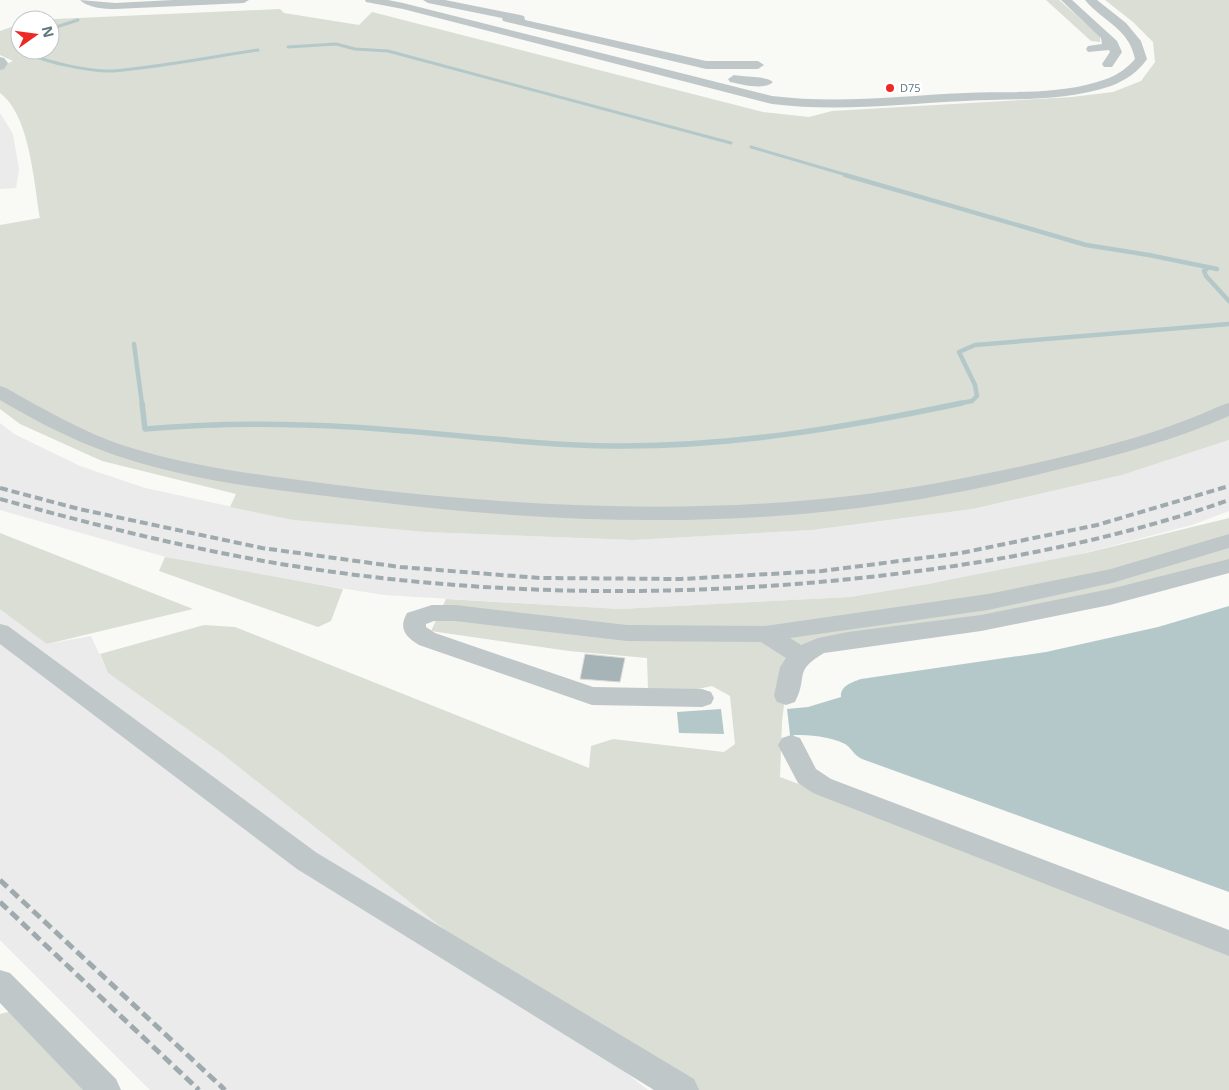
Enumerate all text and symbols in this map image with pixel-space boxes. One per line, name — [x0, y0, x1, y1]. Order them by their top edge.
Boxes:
north arrow — [10, 10, 60, 60]
text: N — [38, 24, 59, 40]
place label: D75 — [900, 80, 921, 95]
marker: D75 — [884, 82, 896, 94]

